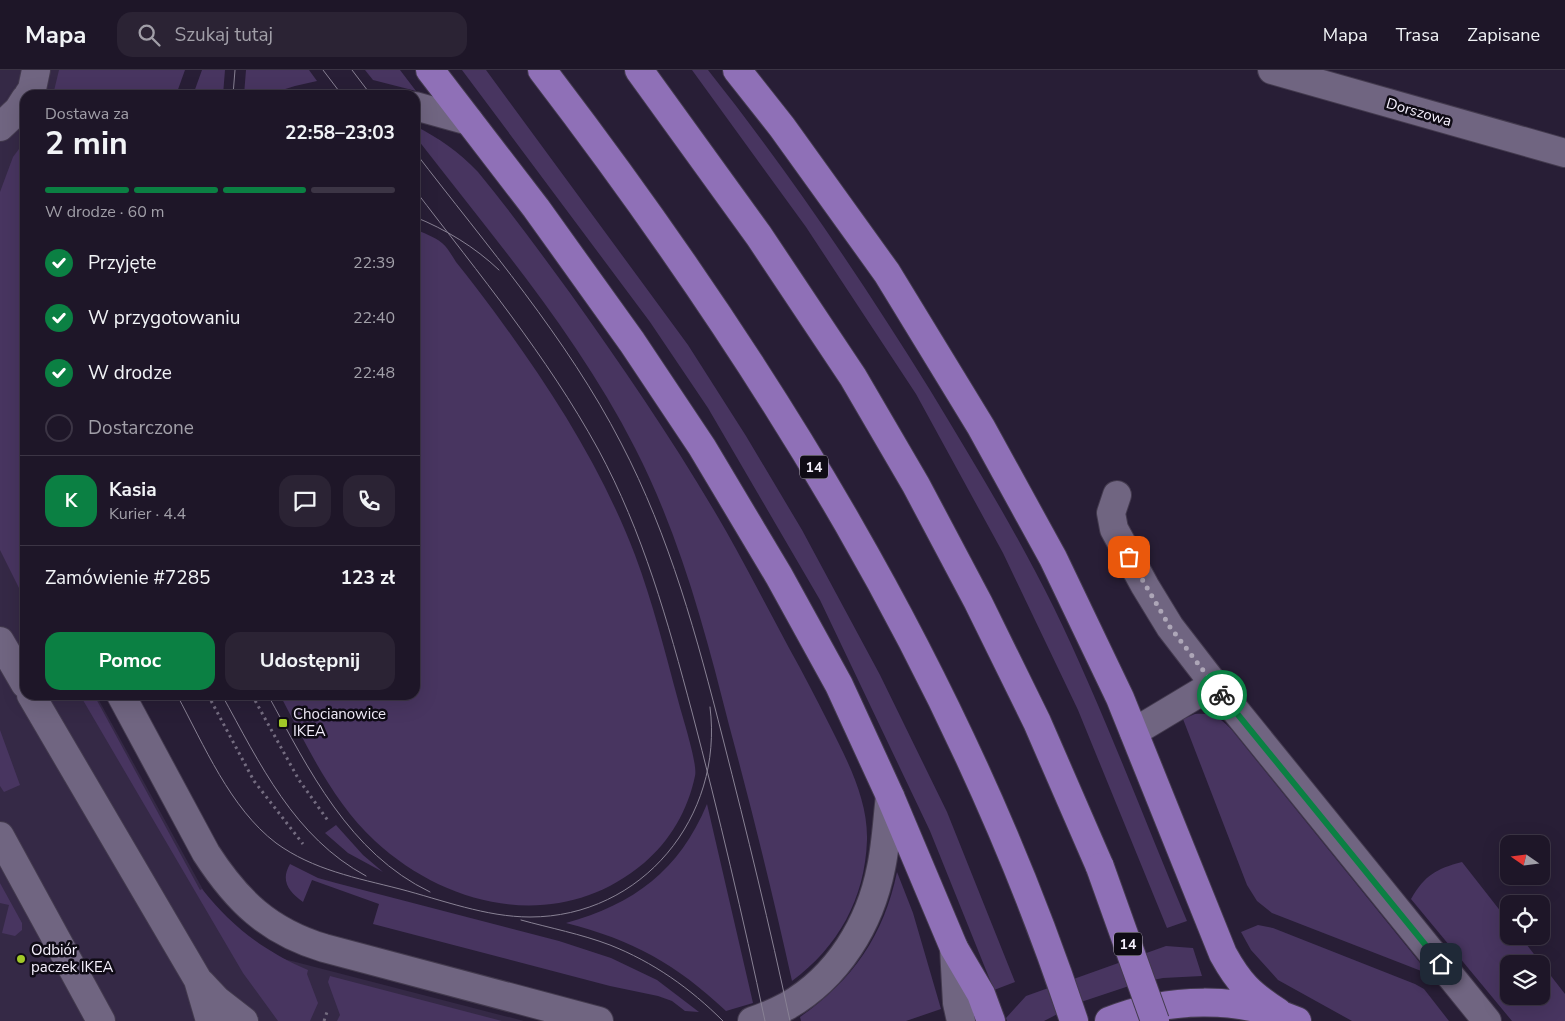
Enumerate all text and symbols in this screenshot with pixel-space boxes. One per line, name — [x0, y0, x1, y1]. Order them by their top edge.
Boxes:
search box — [117, 12, 467, 57]
text: Mapa — [25, 19, 87, 51]
icon: search — [135, 21, 163, 49]
text: Szukaj tutaj — [175, 22, 273, 48]
text: Mapa — [1323, 23, 1368, 47]
text: Trasa — [1396, 23, 1439, 47]
text: Zapisane — [1467, 23, 1540, 47]
street label: Dorszowa — [1384, 93, 1454, 131]
text: Dostawa za — [45, 103, 129, 125]
text: 22:58–23:03 — [285, 120, 395, 146]
text: 2 min — [45, 122, 128, 165]
text: W drodze · 60 m — [45, 201, 165, 223]
icon: check — [45, 249, 73, 277]
text: Przyjęte — [88, 250, 156, 276]
text: 22:39 — [353, 252, 395, 274]
icon: check — [45, 304, 73, 332]
text: W przygotowaniu — [88, 305, 240, 331]
text: 22:40 — [353, 307, 395, 329]
icon: check — [45, 359, 73, 387]
text: W drodze — [88, 360, 172, 386]
text: 22:48 — [353, 362, 395, 384]
text: Dostarczone — [88, 415, 194, 441]
road number: 14 — [800, 456, 828, 478]
button: chat — [279, 475, 331, 527]
button: phone — [343, 475, 395, 527]
text: Kasia — [109, 477, 157, 503]
text: K — [65, 488, 77, 514]
text: Kurier · 4.4 — [109, 503, 186, 525]
pin — [1108, 536, 1150, 578]
icon: bag — [1115, 543, 1143, 571]
text: Zamówienie #7285 — [45, 565, 210, 591]
text: 123 zł — [341, 565, 395, 591]
button: Pomoc — [45, 632, 215, 690]
button: Udostępnij — [225, 632, 395, 690]
courier — [1197, 670, 1247, 720]
icon: bike — [1208, 681, 1236, 709]
place label: Chocianowice IKEA — [293, 704, 386, 741]
marker: Chocianowice IKEA — [277, 717, 289, 729]
north arrow — [1500, 835, 1550, 885]
map controls — [1500, 835, 1550, 1005]
button: locate — [1500, 895, 1550, 945]
road number: 14 — [1114, 932, 1142, 956]
place label: Odbiór paczek IKEA — [31, 940, 114, 977]
pin — [1420, 943, 1462, 985]
icon: home — [1427, 950, 1455, 978]
marker: Odbiór paczek IKEA — [15, 953, 27, 965]
button: layers — [1500, 955, 1550, 1005]

